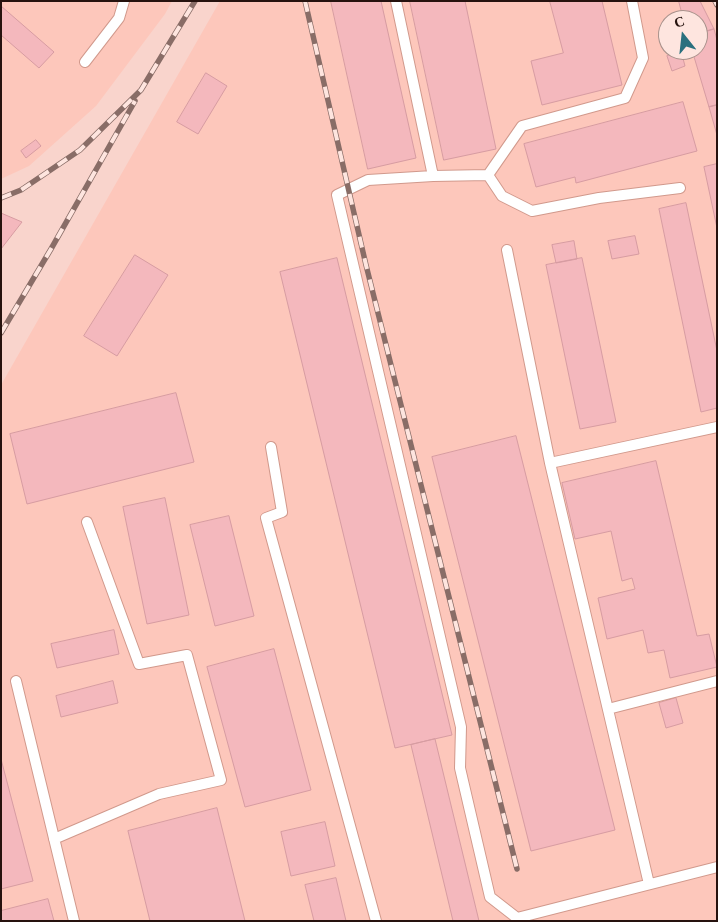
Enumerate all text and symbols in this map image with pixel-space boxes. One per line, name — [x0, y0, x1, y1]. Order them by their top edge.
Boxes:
north arrow — [658, 10, 708, 60]
text: С — [672, 11, 686, 32]

